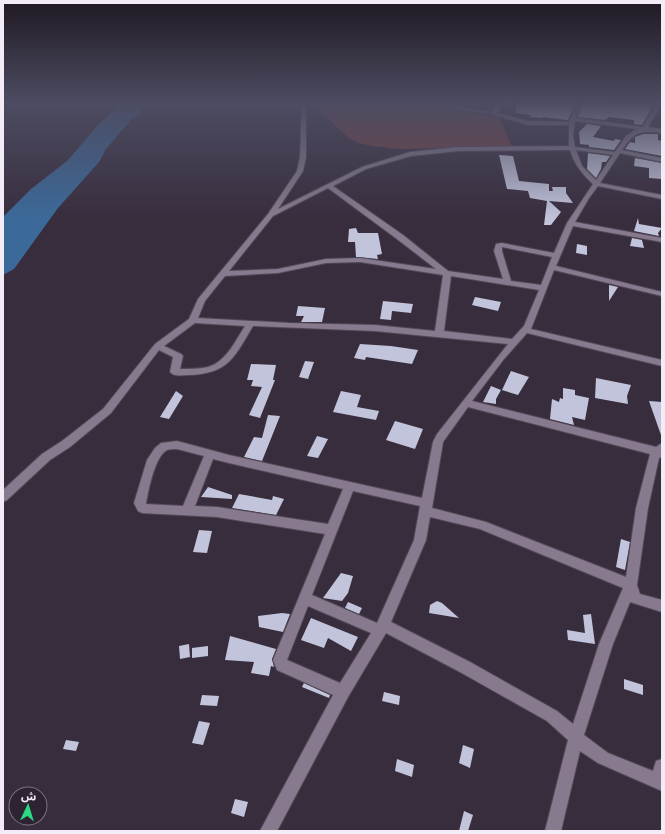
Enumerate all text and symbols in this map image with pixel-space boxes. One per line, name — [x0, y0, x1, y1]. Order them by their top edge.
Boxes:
north arrow — [8, 786, 48, 826]
text: ش — [21, 789, 37, 804]

